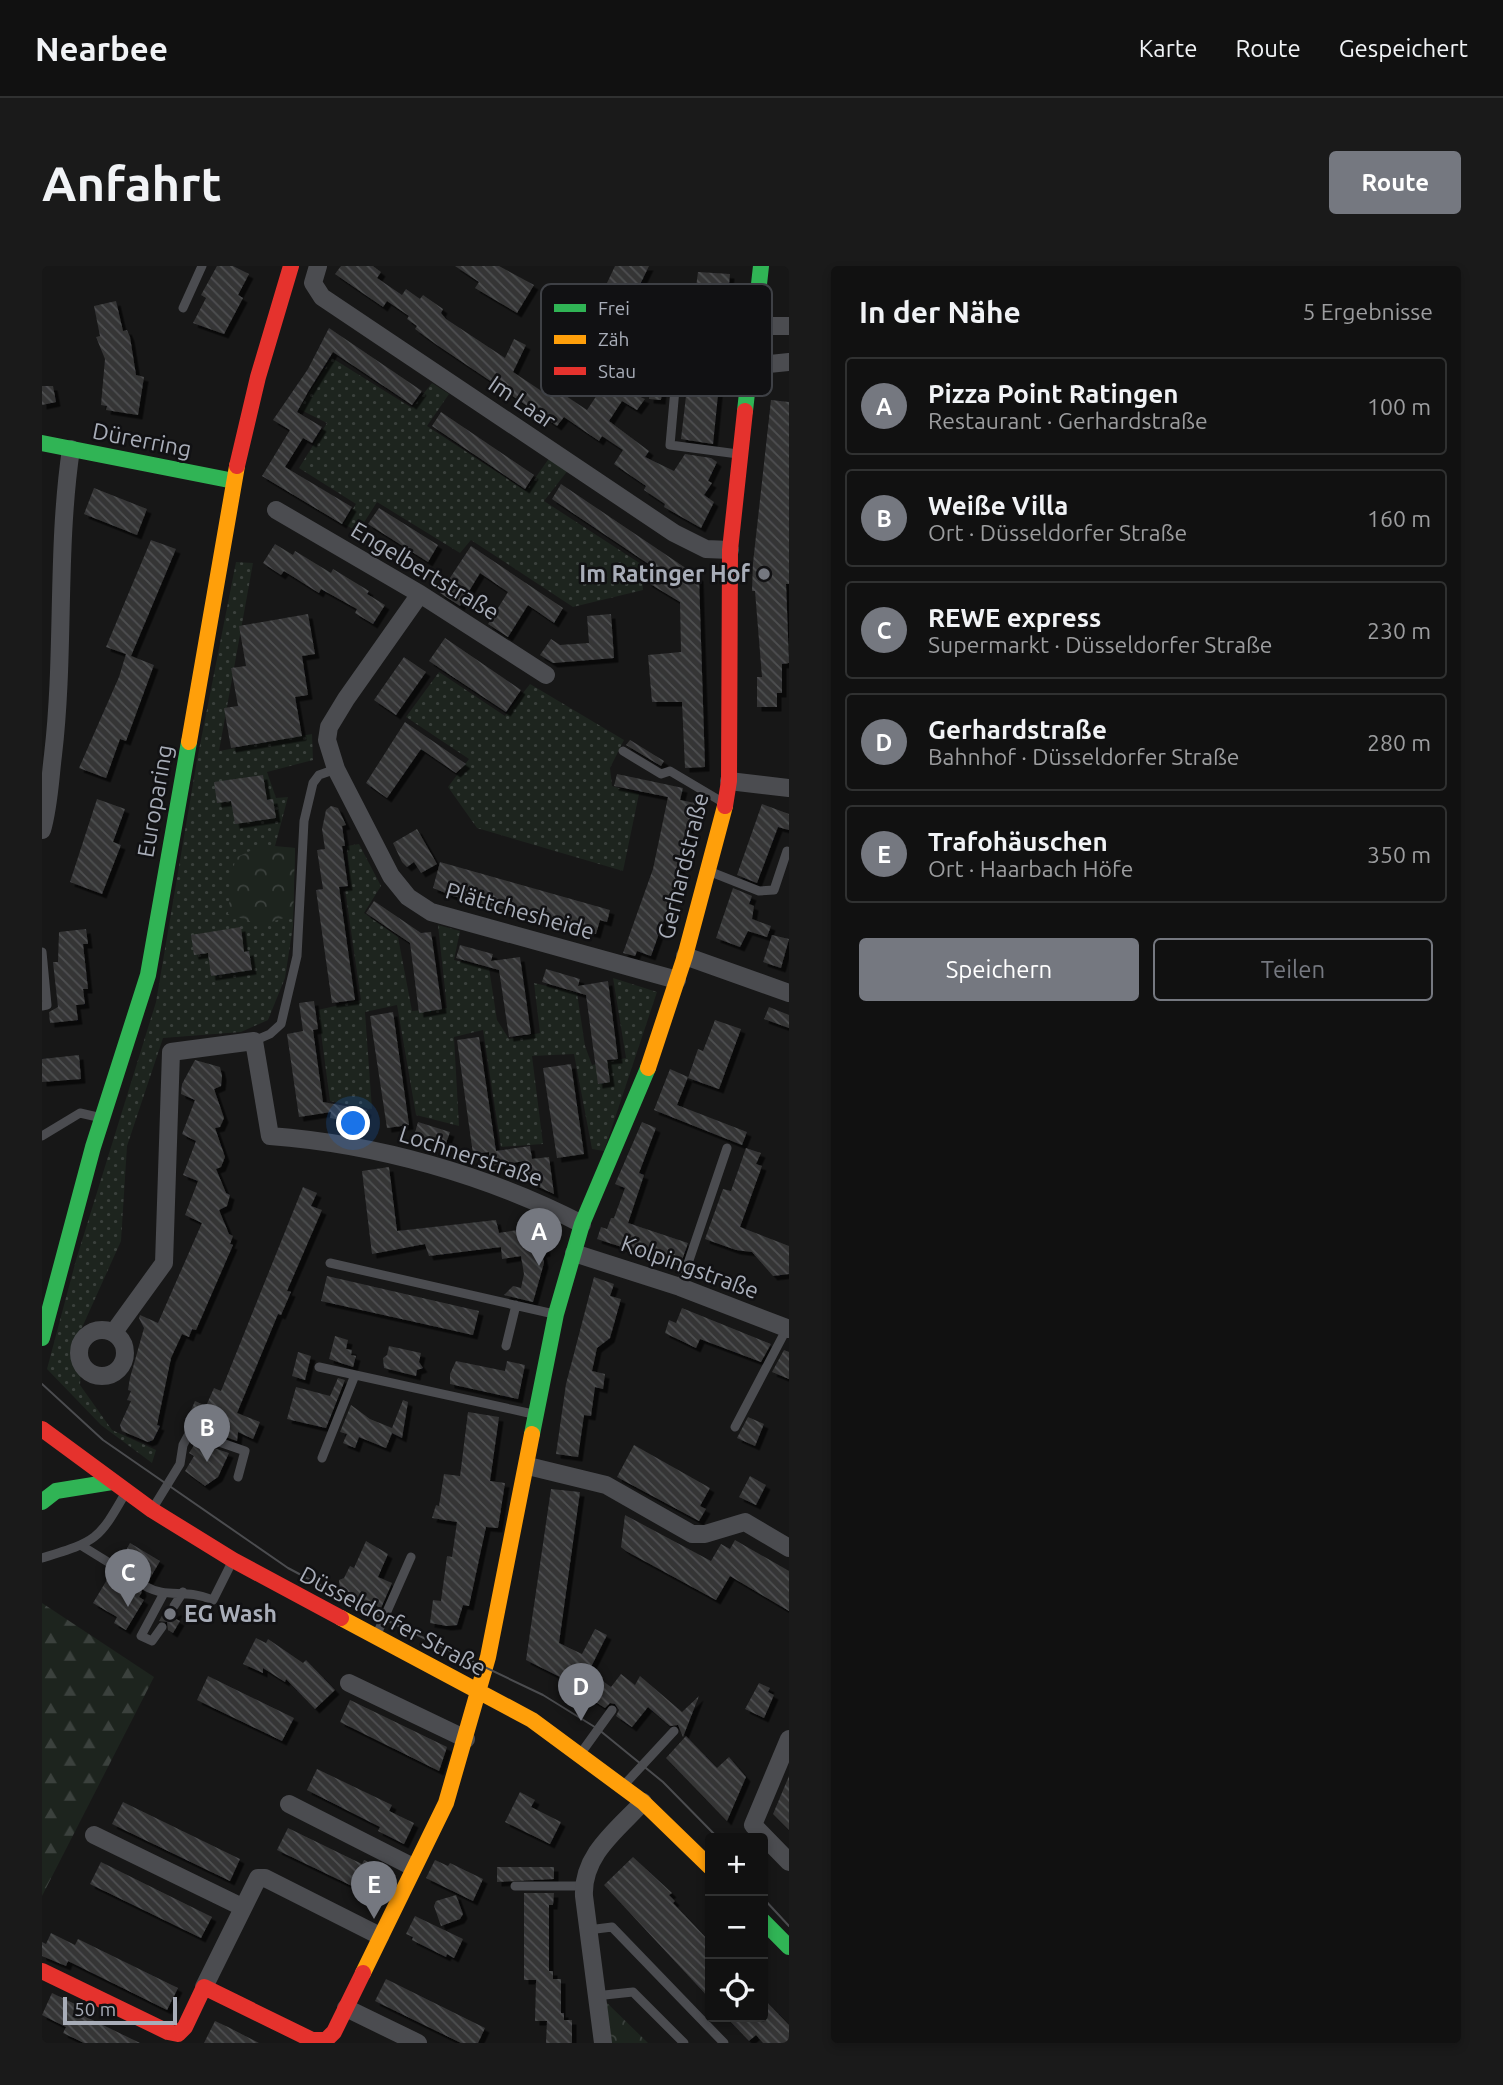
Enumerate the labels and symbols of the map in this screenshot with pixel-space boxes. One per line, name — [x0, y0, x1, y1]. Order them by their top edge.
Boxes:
legend — [541, 284, 772, 396]
text: Frei — [598, 297, 630, 319]
text: Zäh — [598, 328, 629, 350]
text: Stau — [598, 360, 636, 382]
street label: Im Laar — [484, 370, 561, 433]
street label: Dürerring — [91, 418, 194, 461]
street label: Engelbertstraße — [347, 517, 504, 625]
place label: Im Ratinger Hof — [579, 561, 751, 586]
marker: Im Ratinger Hof — [756, 566, 772, 582]
street label: Europaring — [132, 743, 177, 859]
street label: Gerhardstraße — [652, 790, 713, 942]
street label: Plättchesheide — [443, 877, 597, 944]
your location — [336, 1106, 370, 1140]
street label: Lochnerstraße — [396, 1121, 546, 1191]
pin: A — [516, 1208, 562, 1266]
street label: Kolpingstraße — [618, 1230, 762, 1303]
pin: B — [184, 1404, 230, 1462]
pin: C — [105, 1549, 151, 1607]
street label: Düsseldorfer Straße — [296, 1561, 491, 1680]
place label: EG Wash — [184, 1601, 277, 1626]
marker: EG Wash — [162, 1606, 178, 1622]
pin: D — [558, 1663, 604, 1721]
pin: E — [351, 1861, 397, 1919]
scale bar — [63, 1994, 177, 2026]

